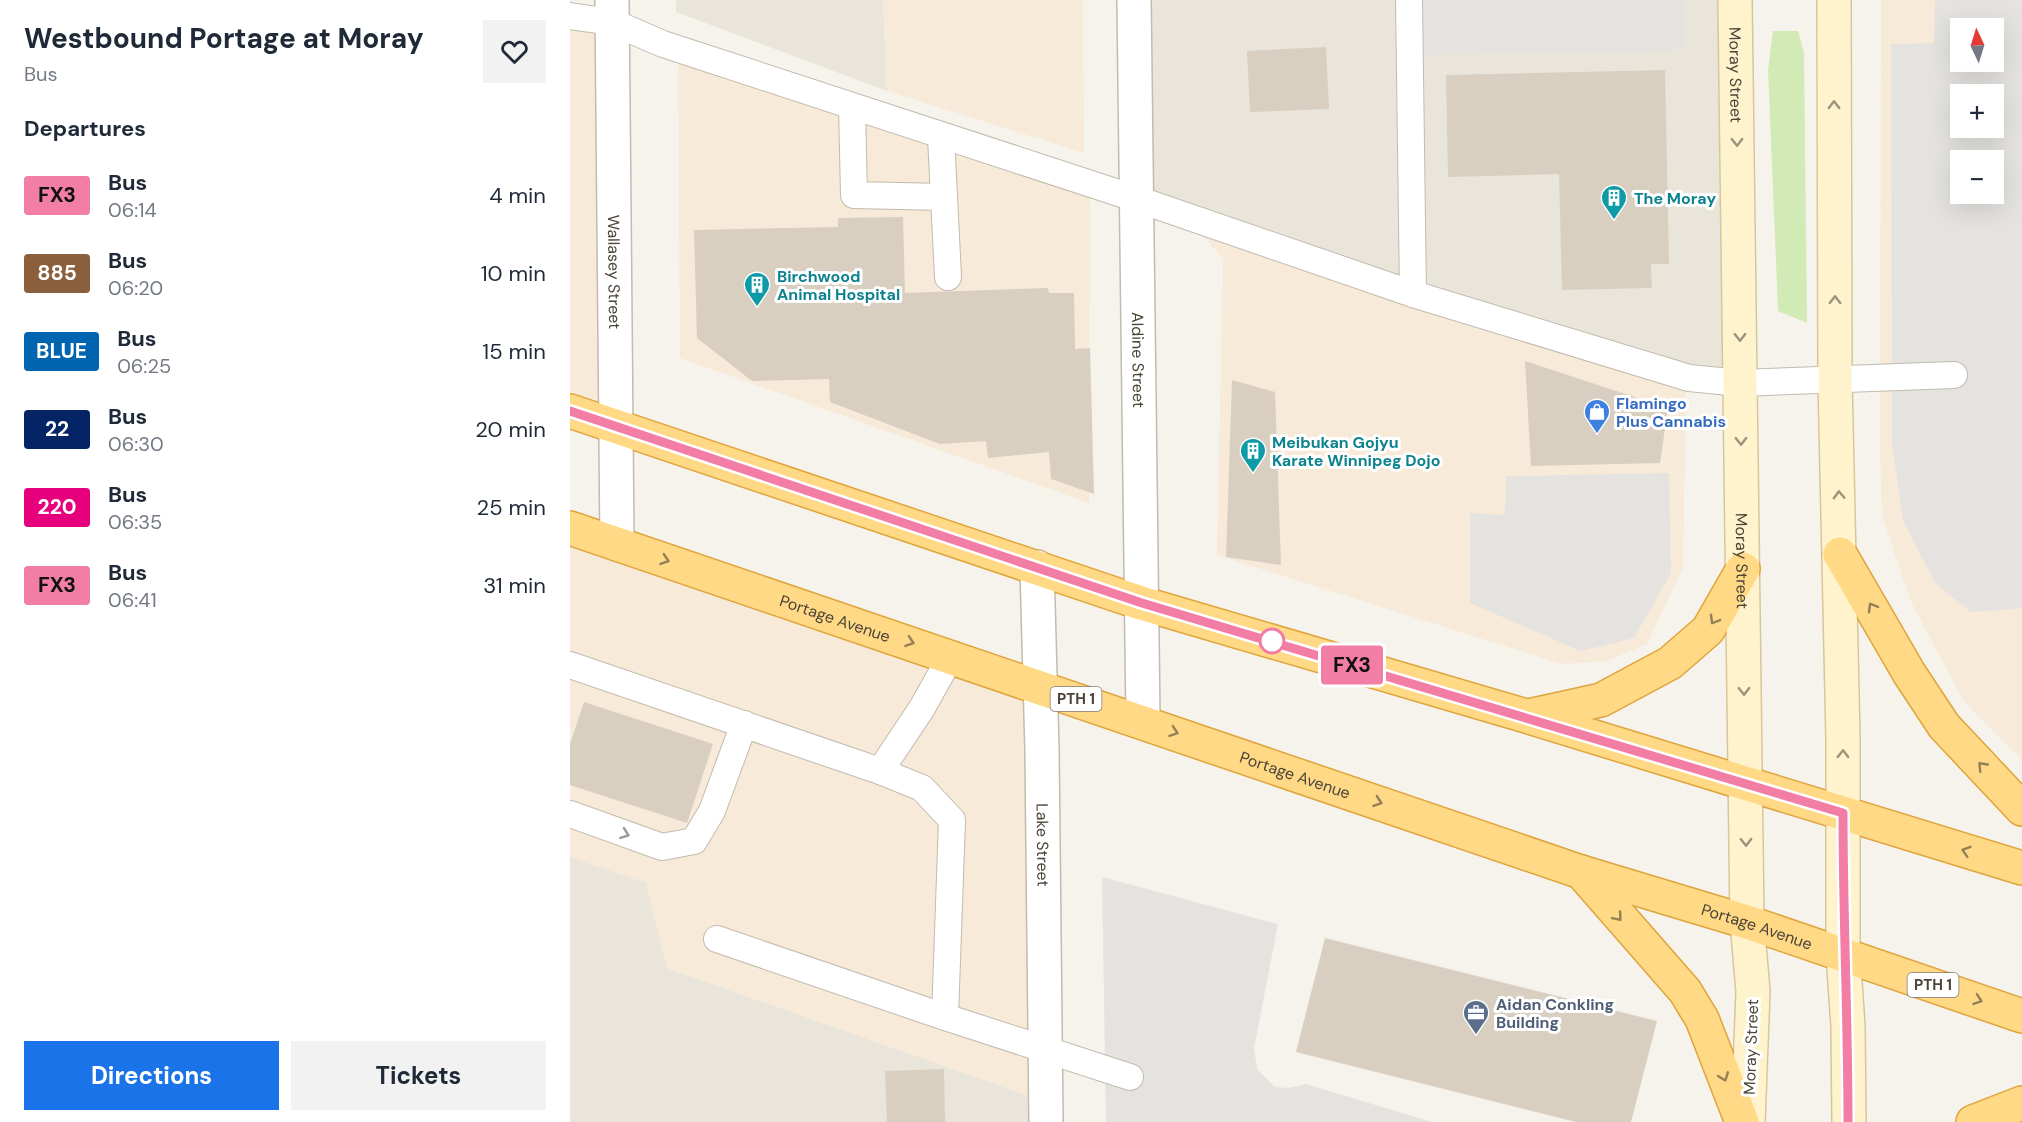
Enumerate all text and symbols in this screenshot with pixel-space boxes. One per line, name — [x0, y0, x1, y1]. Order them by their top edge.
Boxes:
north arrow — [1950, 18, 2004, 72]
map controls — [1950, 18, 2004, 204]
text: Westbound Portage at Moray — [24, 20, 424, 57]
button: heart — [483, 20, 546, 83]
street label: Moray Street — [1725, 27, 1747, 123]
text: Bus — [24, 61, 58, 87]
button: + — [1950, 84, 2004, 138]
one-way arrow — [1828, 101, 1840, 110]
text: Departures — [24, 114, 146, 143]
one-way arrow — [1731, 138, 1743, 147]
button: − — [1950, 150, 2004, 204]
text: Bus — [108, 168, 147, 197]
text: FX3 — [38, 181, 76, 209]
text: 4 min — [489, 181, 546, 210]
building icon: The Moray — [1599, 183, 1629, 221]
place label: The Moray — [1634, 188, 1716, 209]
text: 06:14 — [108, 197, 157, 223]
street label: Wallasey Street — [603, 215, 626, 329]
text: Bus — [108, 246, 147, 275]
text: 885 — [37, 259, 77, 287]
text: 10 min — [481, 259, 546, 288]
place label: Birchwood Animal Hospital — [777, 266, 900, 305]
building icon: Birchwood Animal Hospital — [742, 270, 772, 308]
text: 06:20 — [108, 275, 163, 301]
one-way arrow — [1829, 296, 1841, 305]
street label: Aldine Street — [1127, 312, 1150, 408]
text: Bus — [117, 324, 156, 353]
one-way arrow — [1734, 333, 1746, 342]
text: BLUE — [36, 337, 87, 365]
text: 15 min — [482, 337, 546, 366]
text: 06:25 — [117, 353, 171, 379]
place label: Flamingo Plus Cannabis — [1616, 393, 1726, 432]
shop icon: Flamingo Plus Cannabis — [1582, 397, 1612, 435]
text: Bus — [108, 402, 147, 431]
text: 22 — [45, 415, 69, 443]
text: 20 min — [475, 415, 546, 444]
text: 06:30 — [108, 431, 164, 457]
place label: Meibukan Gojyu Karate Winnipeg Dojo — [1272, 432, 1440, 471]
building icon: Meibukan Gojyu Karate Winnipeg Dojo — [1238, 436, 1268, 474]
one-way arrow — [1735, 437, 1747, 446]
text: Bus — [108, 480, 147, 509]
one-way arrow — [1832, 491, 1845, 500]
text: 220 — [38, 493, 76, 521]
text: 25 min — [477, 493, 546, 522]
text: 06:35 — [108, 509, 162, 535]
street label: Moray Street — [1731, 513, 1753, 609]
one-way arrow — [659, 552, 670, 565]
text: Bus — [108, 558, 147, 587]
text: FX3 — [38, 571, 76, 599]
text: 31 min — [483, 571, 546, 600]
text: 06:41 — [108, 587, 157, 613]
street label: Portage Avenue — [777, 590, 893, 647]
one-way arrow — [1867, 603, 1879, 613]
one-way arrow — [1710, 614, 1721, 624]
unlabelled marker — [1259, 628, 1285, 654]
one-way arrow — [904, 635, 915, 648]
line badge: FX3 — [1318, 646, 1386, 684]
text: FX3 — [1333, 651, 1371, 679]
one-way arrow — [1738, 686, 1750, 695]
road number: PTH 1 — [1050, 687, 1102, 711]
one-way arrow — [1168, 724, 1179, 737]
street label: Portage Avenue — [1237, 746, 1353, 803]
one-way arrow — [1837, 750, 1849, 759]
one-way arrow — [1978, 763, 1989, 773]
one-way arrow — [1372, 795, 1383, 808]
street label: Lake Street — [1032, 803, 1054, 887]
one-way arrow — [619, 827, 630, 840]
one-way arrow — [1740, 837, 1752, 846]
one-way arrow — [1961, 846, 1972, 858]
street label: Portage Avenue — [1699, 898, 1815, 954]
one-way arrow — [1611, 910, 1622, 921]
road number: PTH 1 — [1908, 973, 1958, 997]
one-way arrow — [1972, 993, 1983, 1006]
place label: Aidan Conkling Building — [1496, 994, 1614, 1033]
office icon: Aidan Conkling Building — [1461, 998, 1491, 1036]
street label: Moray Street — [1739, 999, 1763, 1095]
button: Directions — [24, 1041, 279, 1110]
button: Tickets — [291, 1041, 546, 1110]
one-way arrow — [1717, 1072, 1730, 1082]

